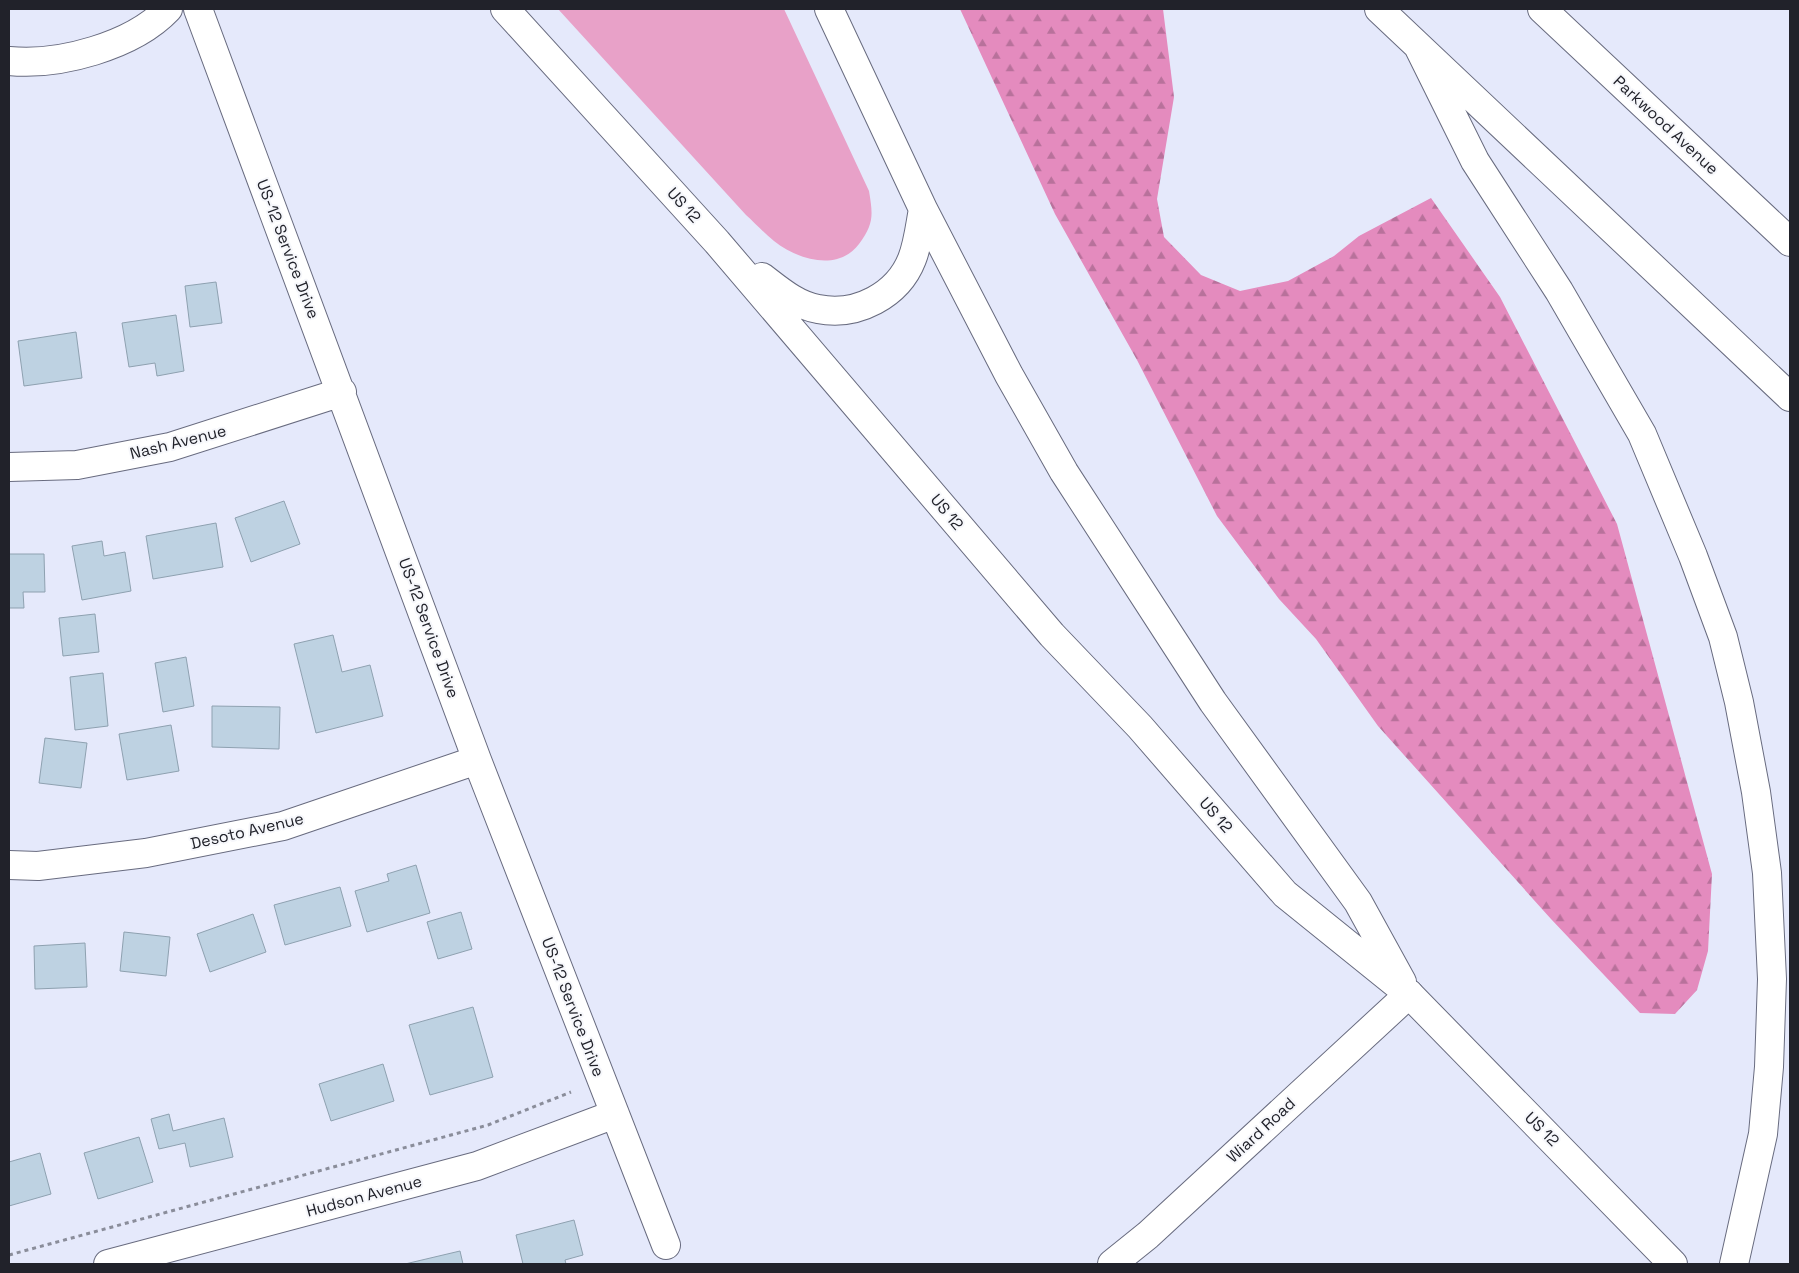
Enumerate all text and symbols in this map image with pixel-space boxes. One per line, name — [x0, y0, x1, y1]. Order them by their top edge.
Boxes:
street label: Parkwood Avenue — [1609, 71, 1723, 179]
street label: US-12 Service Drive — [252, 176, 324, 322]
street label: US 12 — [663, 183, 705, 227]
street label: Nash Avenue — [128, 420, 228, 464]
street label: US 12 — [926, 490, 968, 534]
street label: US-12 Service Drive — [394, 555, 464, 701]
street label: US 12 — [1195, 793, 1237, 837]
street label: Desoto Avenue — [188, 808, 306, 854]
street label: US-12 Service Drive — [537, 934, 609, 1080]
street label: Wiard Road — [1222, 1093, 1300, 1167]
street label: US 12 — [1520, 1107, 1564, 1151]
street label: Hudson Avenue — [304, 1170, 424, 1222]

